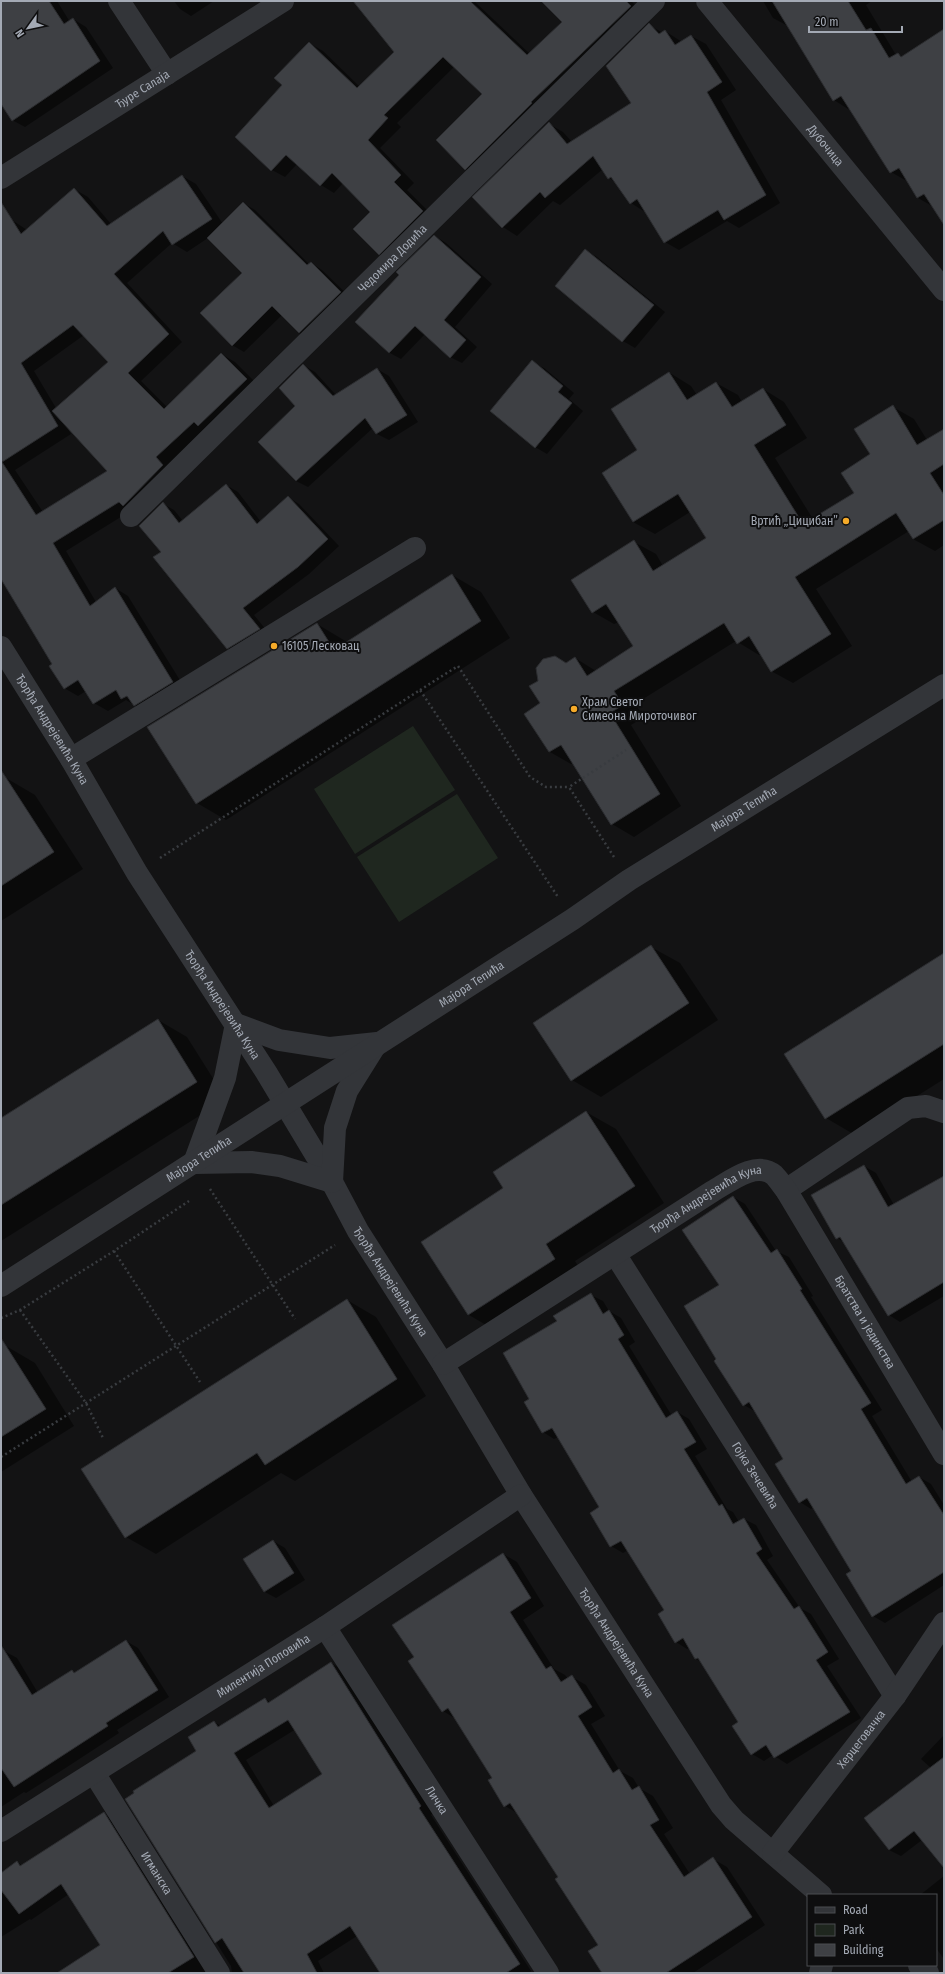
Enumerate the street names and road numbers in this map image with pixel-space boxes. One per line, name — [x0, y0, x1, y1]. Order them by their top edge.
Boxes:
street label: Ђуре Салаја — [113, 67, 172, 111]
street label: Дубочица — [804, 121, 847, 169]
street label: Чедомира Додића — [355, 221, 430, 295]
street label: Ђорђа Андрејевића Куна — [13, 672, 91, 787]
street label: Мајора Тепића — [709, 783, 779, 834]
street label: Ђорђа Андрејевића Куна — [182, 948, 263, 1062]
street label: Мајора Тепића — [436, 958, 507, 1010]
street label: Мајора Тепића — [164, 1133, 234, 1185]
street label: Ђорђа Андрејевића Куна — [648, 1163, 762, 1236]
street label: Ђорђа Андрејевића Куна — [350, 1224, 431, 1339]
street label: Братства и јединства — [832, 1273, 898, 1371]
street label: Гојка Зечевића — [729, 1439, 782, 1511]
street label: Ђорђа Андрејевића Куна — [576, 1586, 657, 1700]
street label: Милентија Поповића — [214, 1631, 313, 1700]
street label: Херцеговачка — [834, 1707, 888, 1771]
street label: Личка — [422, 1783, 451, 1817]
street label: Игманска — [138, 1849, 175, 1897]

